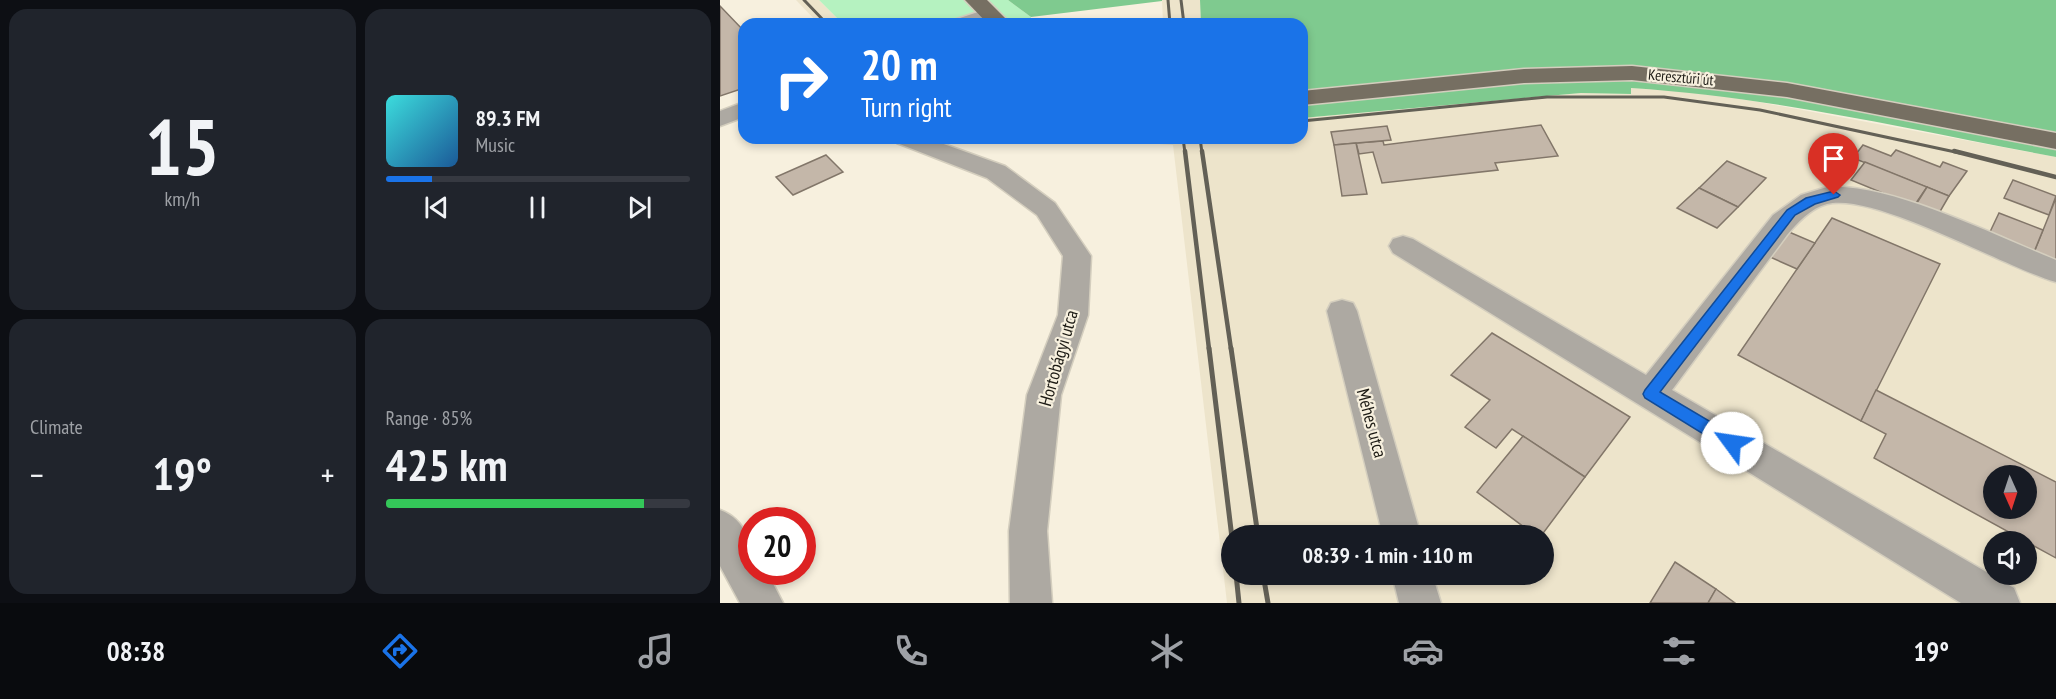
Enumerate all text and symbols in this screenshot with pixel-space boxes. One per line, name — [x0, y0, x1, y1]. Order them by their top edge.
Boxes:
text: 20 m — [861, 37, 938, 92]
icon: right — [762, 42, 840, 120]
street label: Keresztúri út — [1647, 65, 1715, 89]
text: Turn right — [861, 90, 952, 124]
text: 15 — [145, 96, 220, 197]
text: 89.3 FM — [476, 104, 540, 132]
text: Music — [476, 132, 515, 158]
pin — [1808, 133, 1859, 195]
icon: arrive — [1817, 142, 1850, 175]
text: km/h — [165, 186, 200, 212]
icon: previous — [420, 191, 453, 224]
icon: pause — [521, 191, 554, 224]
icon: next — [623, 191, 656, 224]
street label: Hortobágyi utca — [1033, 307, 1083, 409]
street label: Méhes utca — [1352, 386, 1392, 460]
text: Range · 85% — [386, 405, 472, 431]
position arrow — [1700, 411, 1764, 475]
text: Climate — [30, 414, 83, 440]
text: 425 km — [386, 435, 508, 493]
text: 19° — [153, 444, 212, 502]
text: − — [30, 453, 44, 496]
text: + — [321, 453, 335, 496]
north arrow — [1983, 465, 2037, 519]
map controls — [1983, 465, 2037, 585]
speed limit sign: 20 — [738, 507, 816, 585]
button: sound — [1983, 531, 2037, 585]
text: 08:39 · 1 min · 110 m — [1302, 541, 1473, 569]
icon: directions — [379, 630, 421, 672]
icon: music — [635, 630, 677, 672]
icon: phone — [890, 630, 932, 672]
icon: climate — [1146, 630, 1188, 672]
icon: car — [1402, 630, 1444, 672]
icon: filters — [1658, 630, 1700, 672]
text: 08:38 — [107, 634, 165, 668]
text: 19° — [1913, 634, 1949, 668]

